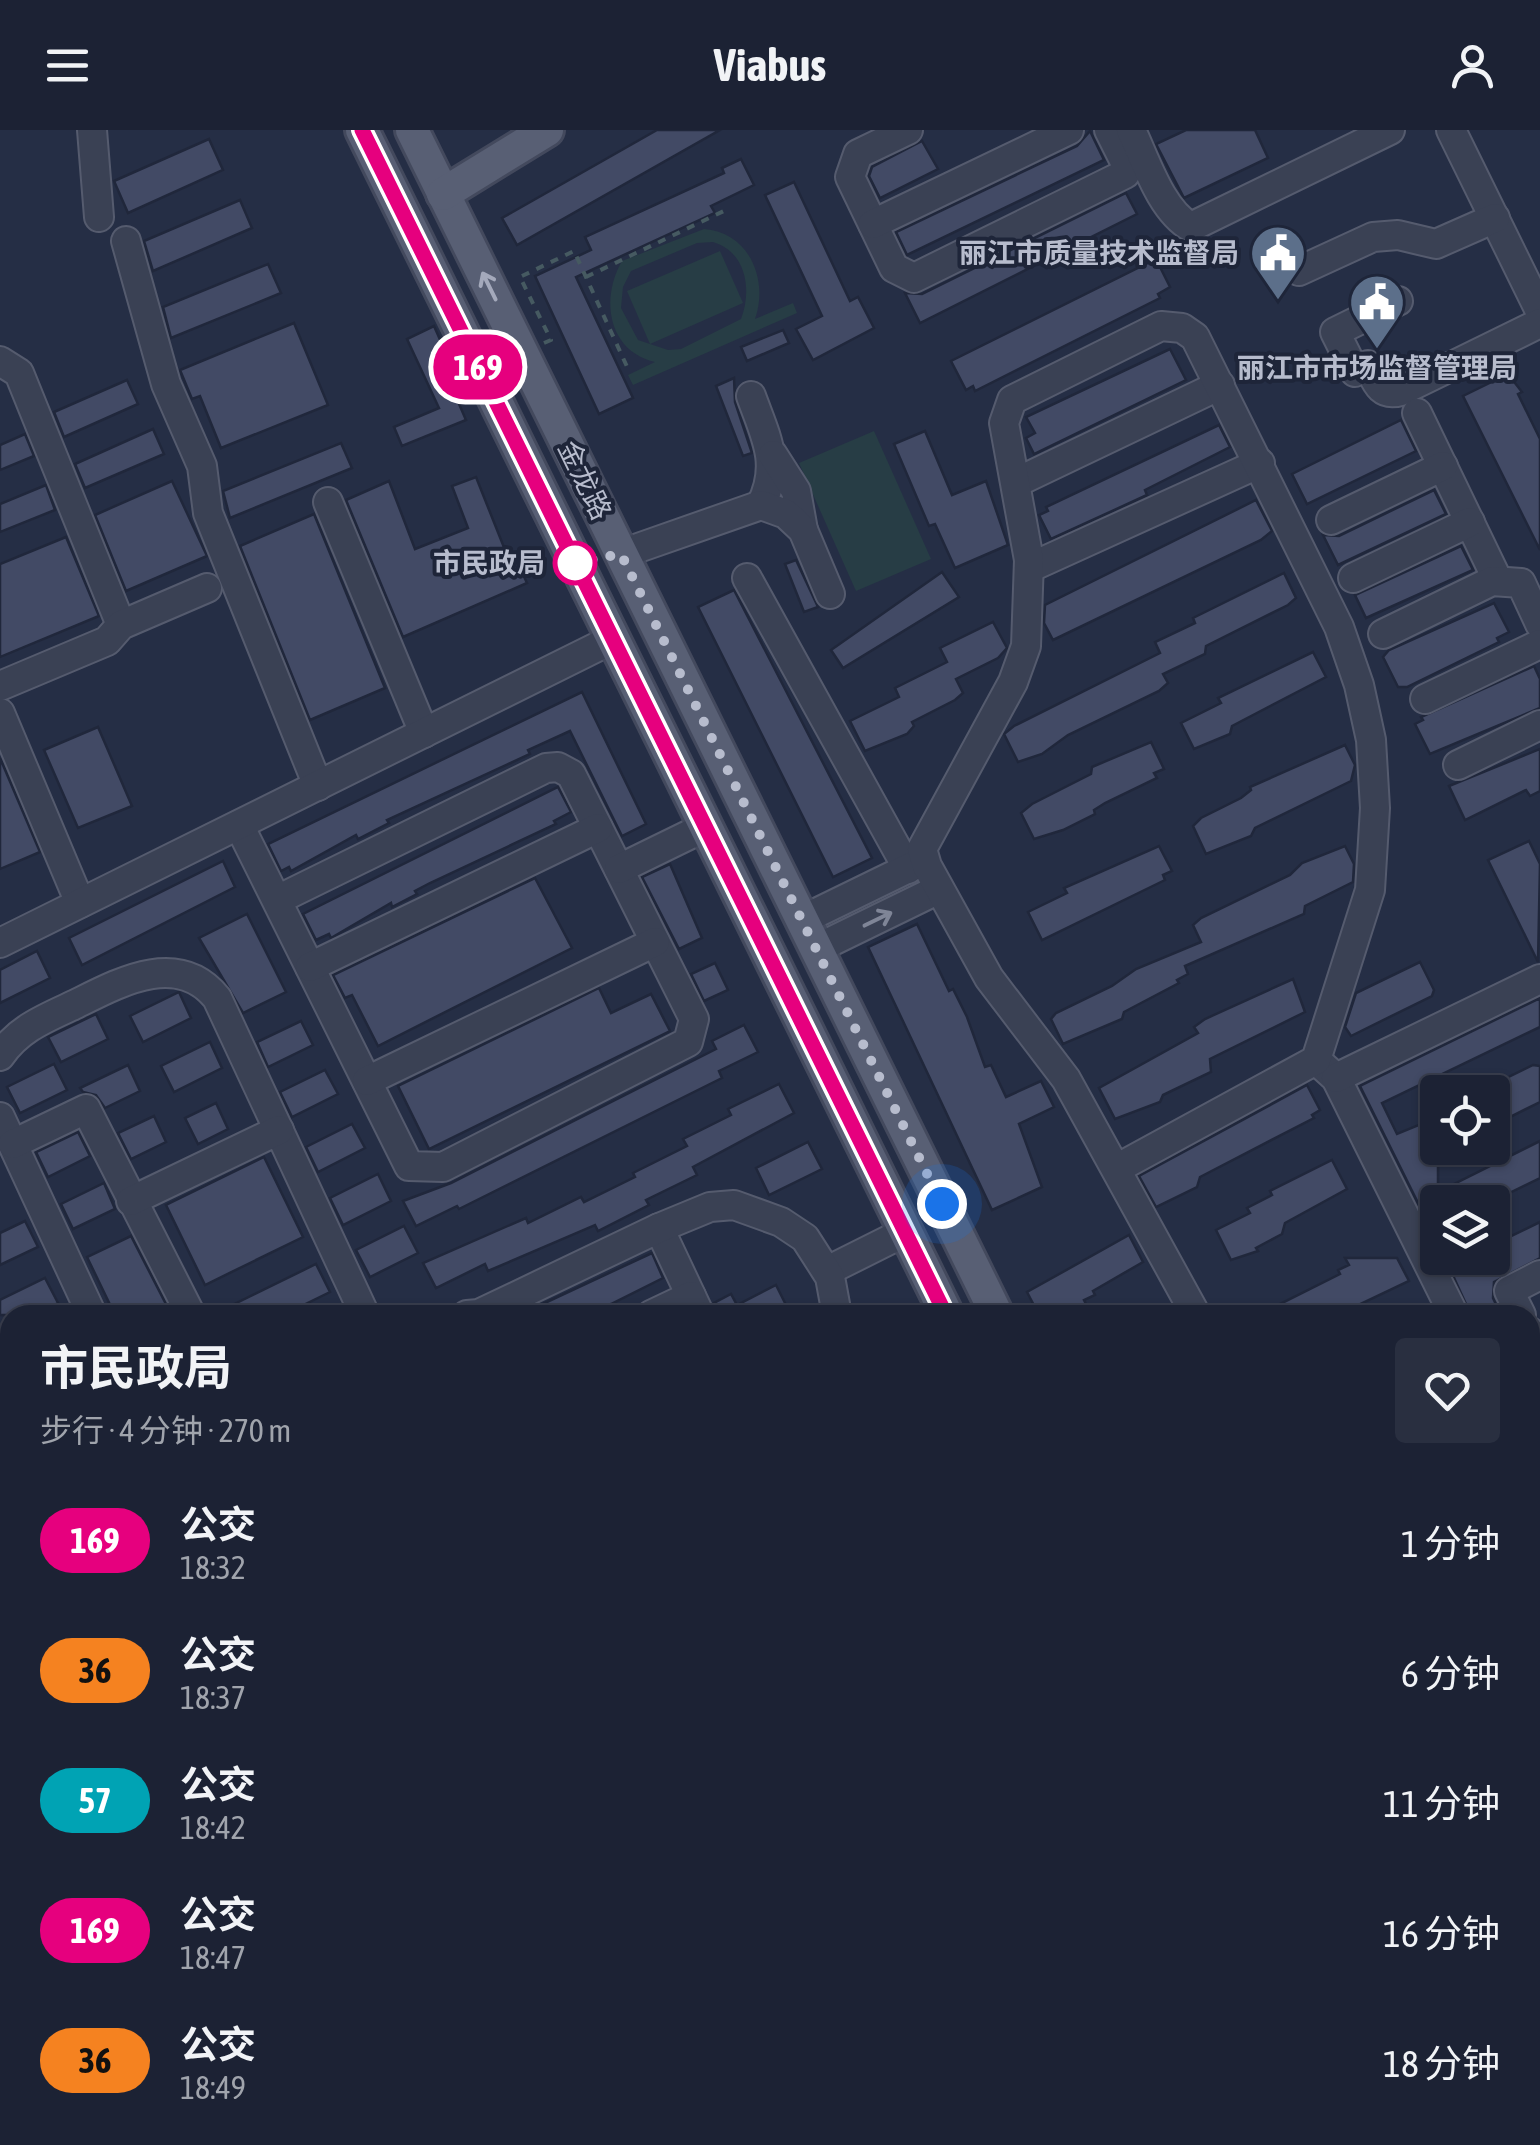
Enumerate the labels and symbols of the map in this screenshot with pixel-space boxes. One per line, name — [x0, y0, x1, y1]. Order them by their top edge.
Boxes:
public building icon: 丽江市质量技术监督局 — [1248, 223, 1308, 302]
place label: 丽江市质量技术监督局 — [959, 237, 1239, 269]
one-way arrow — [479, 272, 498, 301]
public building icon: 丽江市市场监督管理局 — [1347, 272, 1407, 351]
line badge: 169 — [420, 334, 536, 400]
place label: 丽江市市场监督管理局 — [1237, 352, 1517, 384]
street label: 金龙路 — [552, 435, 618, 525]
marker: 市民政局 — [554, 542, 596, 584]
place label: 市民政局 — [433, 547, 545, 579]
one-way arrow — [862, 909, 892, 928]
your location — [917, 1179, 967, 1229]

